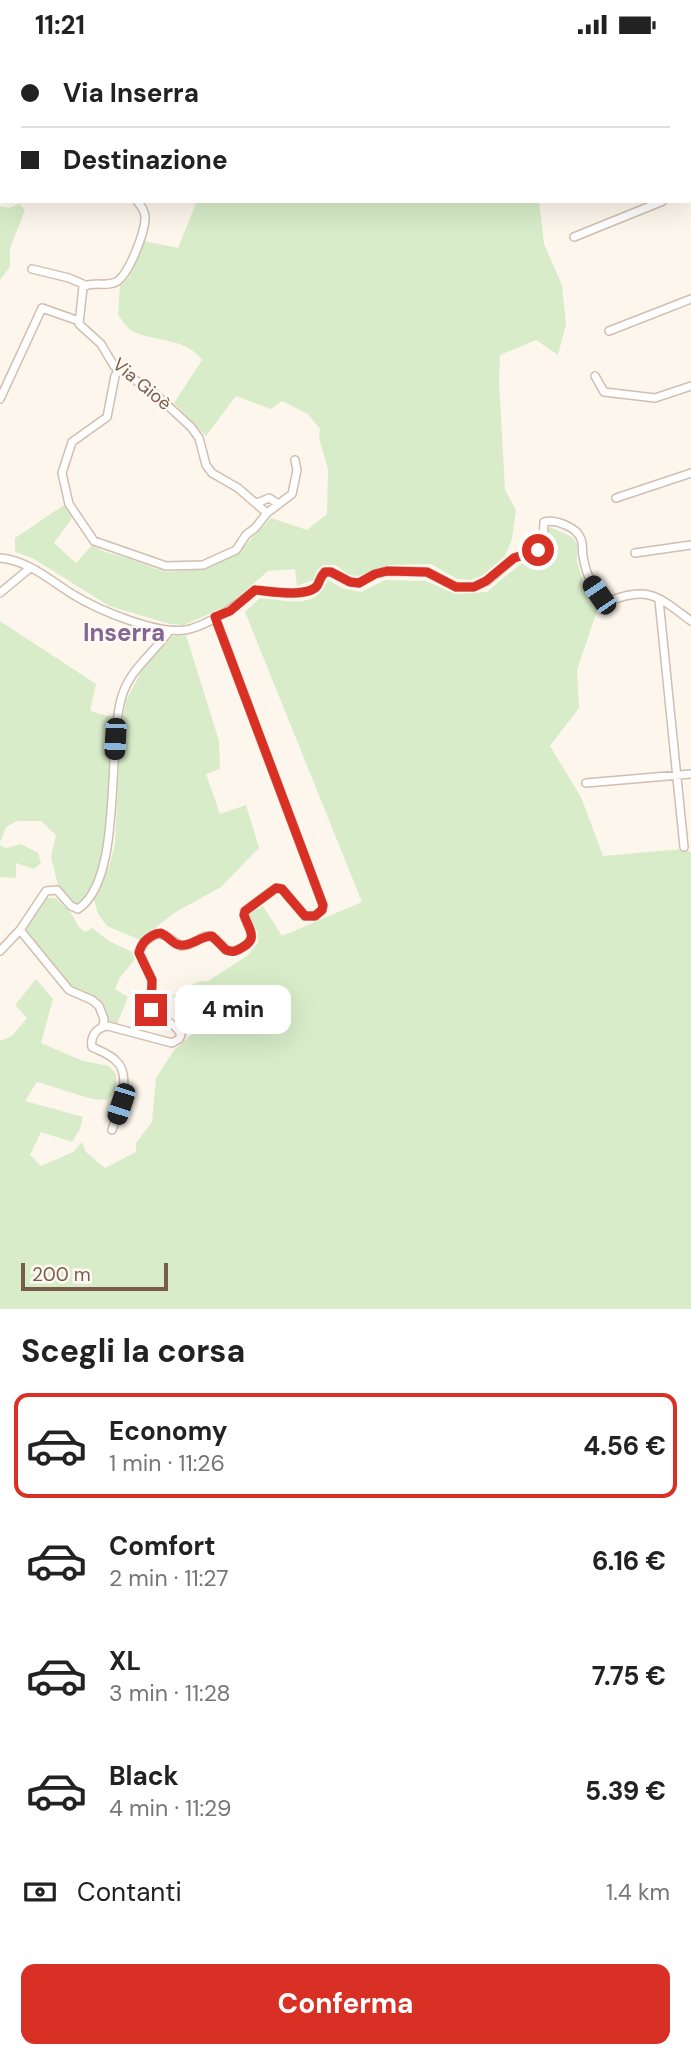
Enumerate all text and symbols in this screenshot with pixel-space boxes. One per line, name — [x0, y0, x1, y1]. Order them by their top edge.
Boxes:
text: 11:21 — [35, 8, 85, 42]
text: Via Inserra — [63, 76, 199, 110]
text: Destinazione — [63, 143, 228, 177]
street label: Via Gioè — [108, 352, 176, 416]
route start — [522, 534, 554, 566]
car — [579, 572, 620, 618]
district label: Inserra — [83, 617, 165, 648]
car — [104, 717, 127, 761]
callout: 4 min — [176, 985, 291, 1035]
route end — [135, 994, 167, 1026]
text: 4 min — [202, 994, 264, 1024]
car — [105, 1081, 138, 1127]
scale bar — [21, 1260, 168, 1292]
text: 200 m — [32, 1262, 91, 1287]
text: Scegli la corsa — [21, 1330, 245, 1372]
icon: car — [25, 1414, 88, 1477]
text: Economy — [109, 1414, 227, 1448]
text: 4.56 € — [583, 1429, 666, 1463]
text: 1 min · 11:26 — [109, 1448, 225, 1478]
icon: car — [25, 1529, 88, 1592]
text: Comfort — [109, 1529, 215, 1563]
text: 6.16 € — [592, 1544, 666, 1578]
text: 2 min · 11:27 — [109, 1563, 229, 1593]
icon: car — [25, 1644, 88, 1707]
text: XL — [109, 1644, 141, 1678]
text: 7.75 € — [592, 1659, 666, 1693]
text: 3 min · 11:28 — [109, 1678, 231, 1708]
icon: car — [25, 1759, 88, 1822]
text: Black — [109, 1759, 179, 1793]
text: 5.39 € — [585, 1774, 666, 1808]
text: 4 min · 11:29 — [109, 1793, 232, 1823]
icon: cash — [21, 1873, 59, 1911]
text: Contanti — [77, 1875, 182, 1909]
text: 1.4 km — [606, 1877, 670, 1907]
button: Conferma — [21, 1964, 670, 2044]

